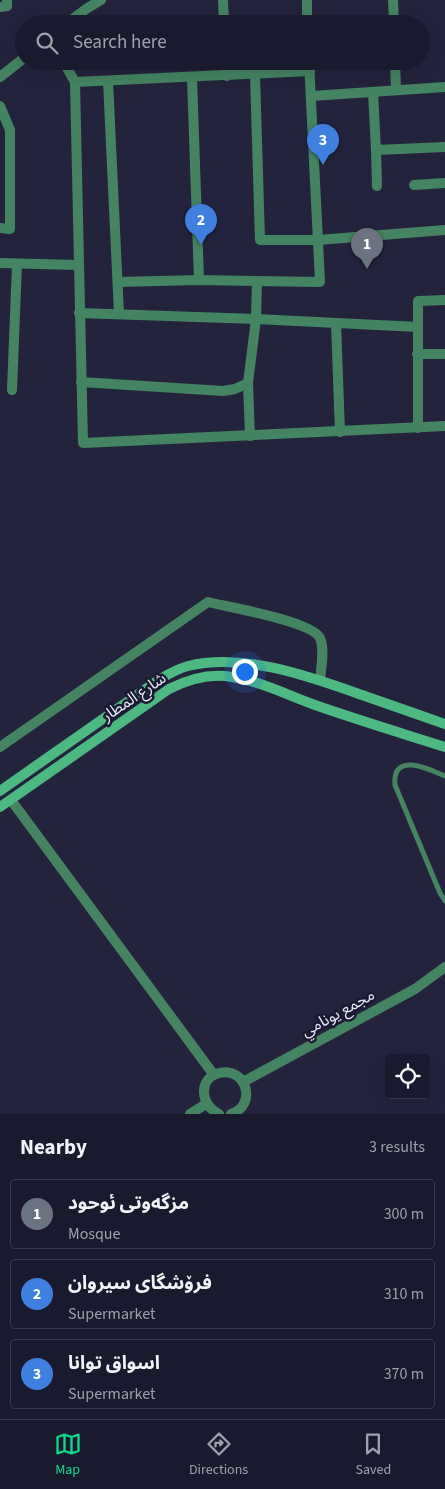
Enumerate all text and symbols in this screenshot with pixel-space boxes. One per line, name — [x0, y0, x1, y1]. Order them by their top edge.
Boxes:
search box — [15, 15, 430, 70]
icon: search — [33, 29, 61, 57]
text: Search here — [73, 29, 167, 56]
pin: 3 — [307, 124, 339, 165]
pin: 2 — [185, 204, 217, 245]
pin: 1 — [351, 228, 383, 269]
your location — [232, 659, 258, 685]
street label: شارع المطار — [97, 667, 171, 728]
street label: مجمع يونامي — [297, 984, 379, 1043]
map controls — [385, 1054, 430, 1099]
button: locate — [385, 1054, 430, 1099]
text: Nearby — [20, 1132, 87, 1162]
text: 3 results — [369, 1136, 425, 1158]
text: مزگەوتی ئوحود — [68, 1190, 189, 1217]
text: 1 — [33, 1203, 41, 1225]
text: 300 m — [384, 1203, 424, 1225]
text: Mosque — [68, 1223, 121, 1245]
text: فرۆشگای سیروان — [68, 1270, 212, 1297]
text: 2 — [33, 1283, 41, 1305]
text: 310 m — [384, 1283, 424, 1305]
text: Supermarket — [68, 1303, 155, 1325]
text: اسواق توانا — [68, 1350, 160, 1377]
text: 3 — [33, 1363, 41, 1385]
text: 370 m — [384, 1363, 424, 1385]
text: Supermarket — [68, 1383, 155, 1405]
tab: Map — [54, 1430, 82, 1480]
tab: Directions — [189, 1430, 248, 1480]
tab: Saved — [356, 1430, 391, 1480]

